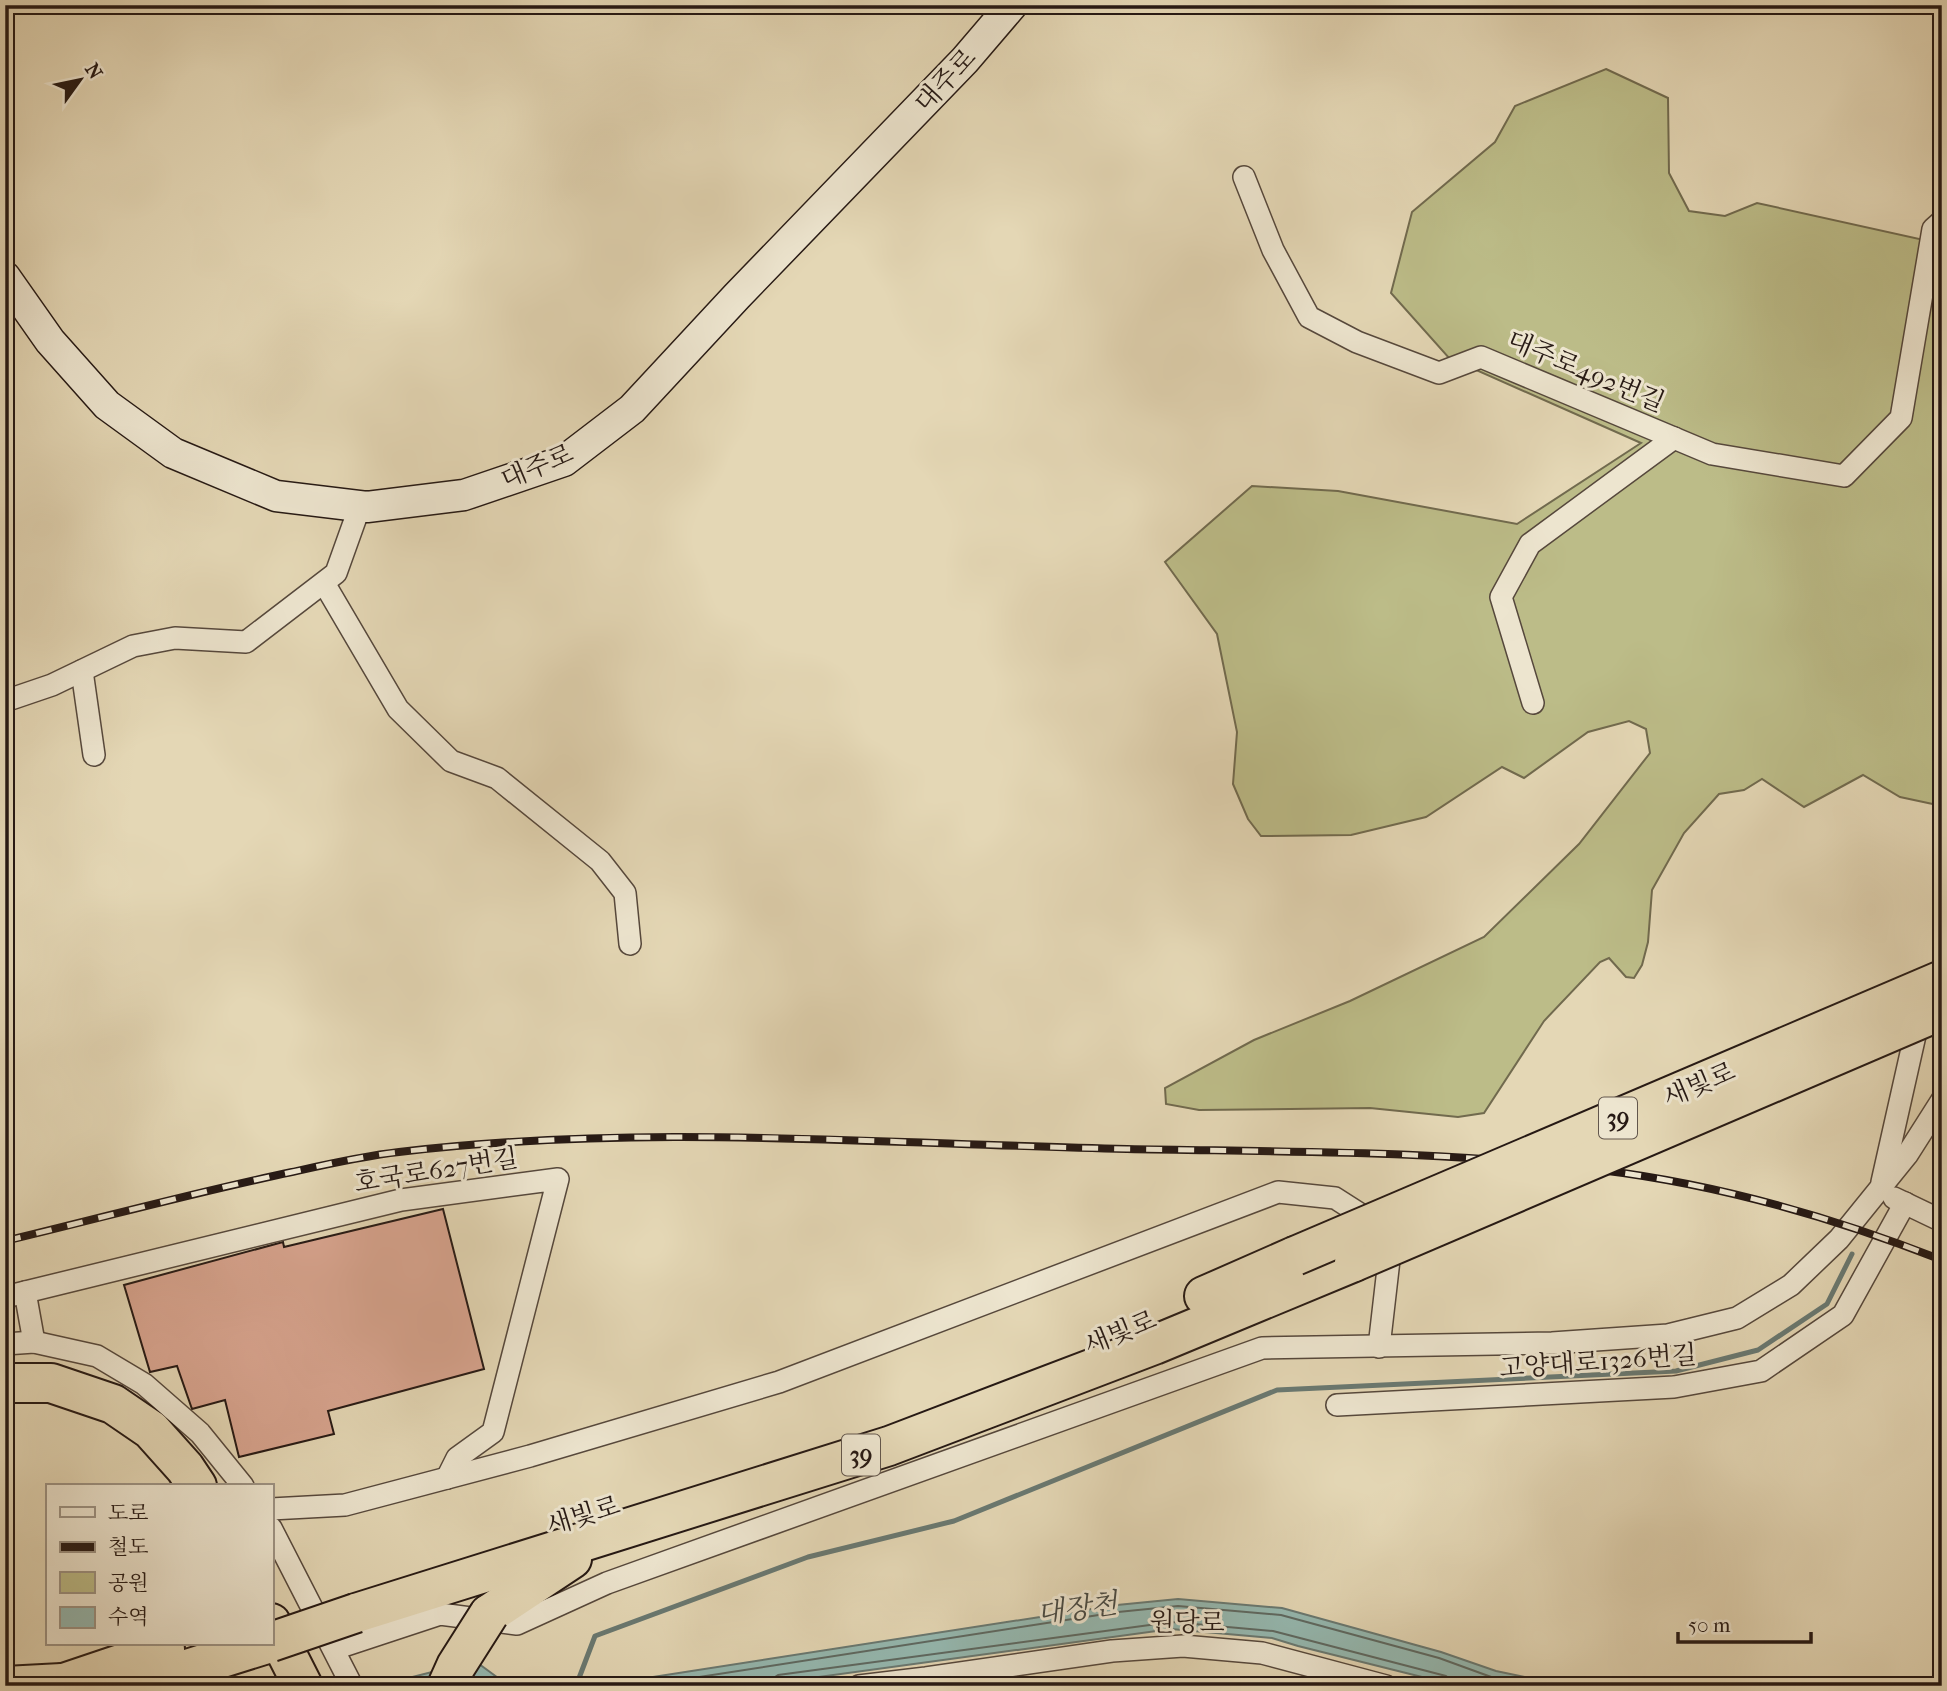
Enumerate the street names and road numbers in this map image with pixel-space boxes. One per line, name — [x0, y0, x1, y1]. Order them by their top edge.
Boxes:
street label: 대주로 — [908, 42, 982, 118]
street label: 대주로492번길 — [1502, 324, 1669, 419]
street label: 대주로 — [496, 437, 578, 495]
street label: 새빛로 — [1658, 1055, 1740, 1113]
road number: 39 — [1599, 1098, 1637, 1138]
street label: 호국로627번길 — [352, 1142, 520, 1199]
street label: 새빛로 — [1079, 1304, 1161, 1361]
street label: 고양대로1326번길 — [1498, 1339, 1698, 1384]
road number: 39 — [842, 1434, 880, 1476]
street label: 새빛로 — [543, 1490, 624, 1541]
street label: 원당로 — [1149, 1606, 1225, 1639]

